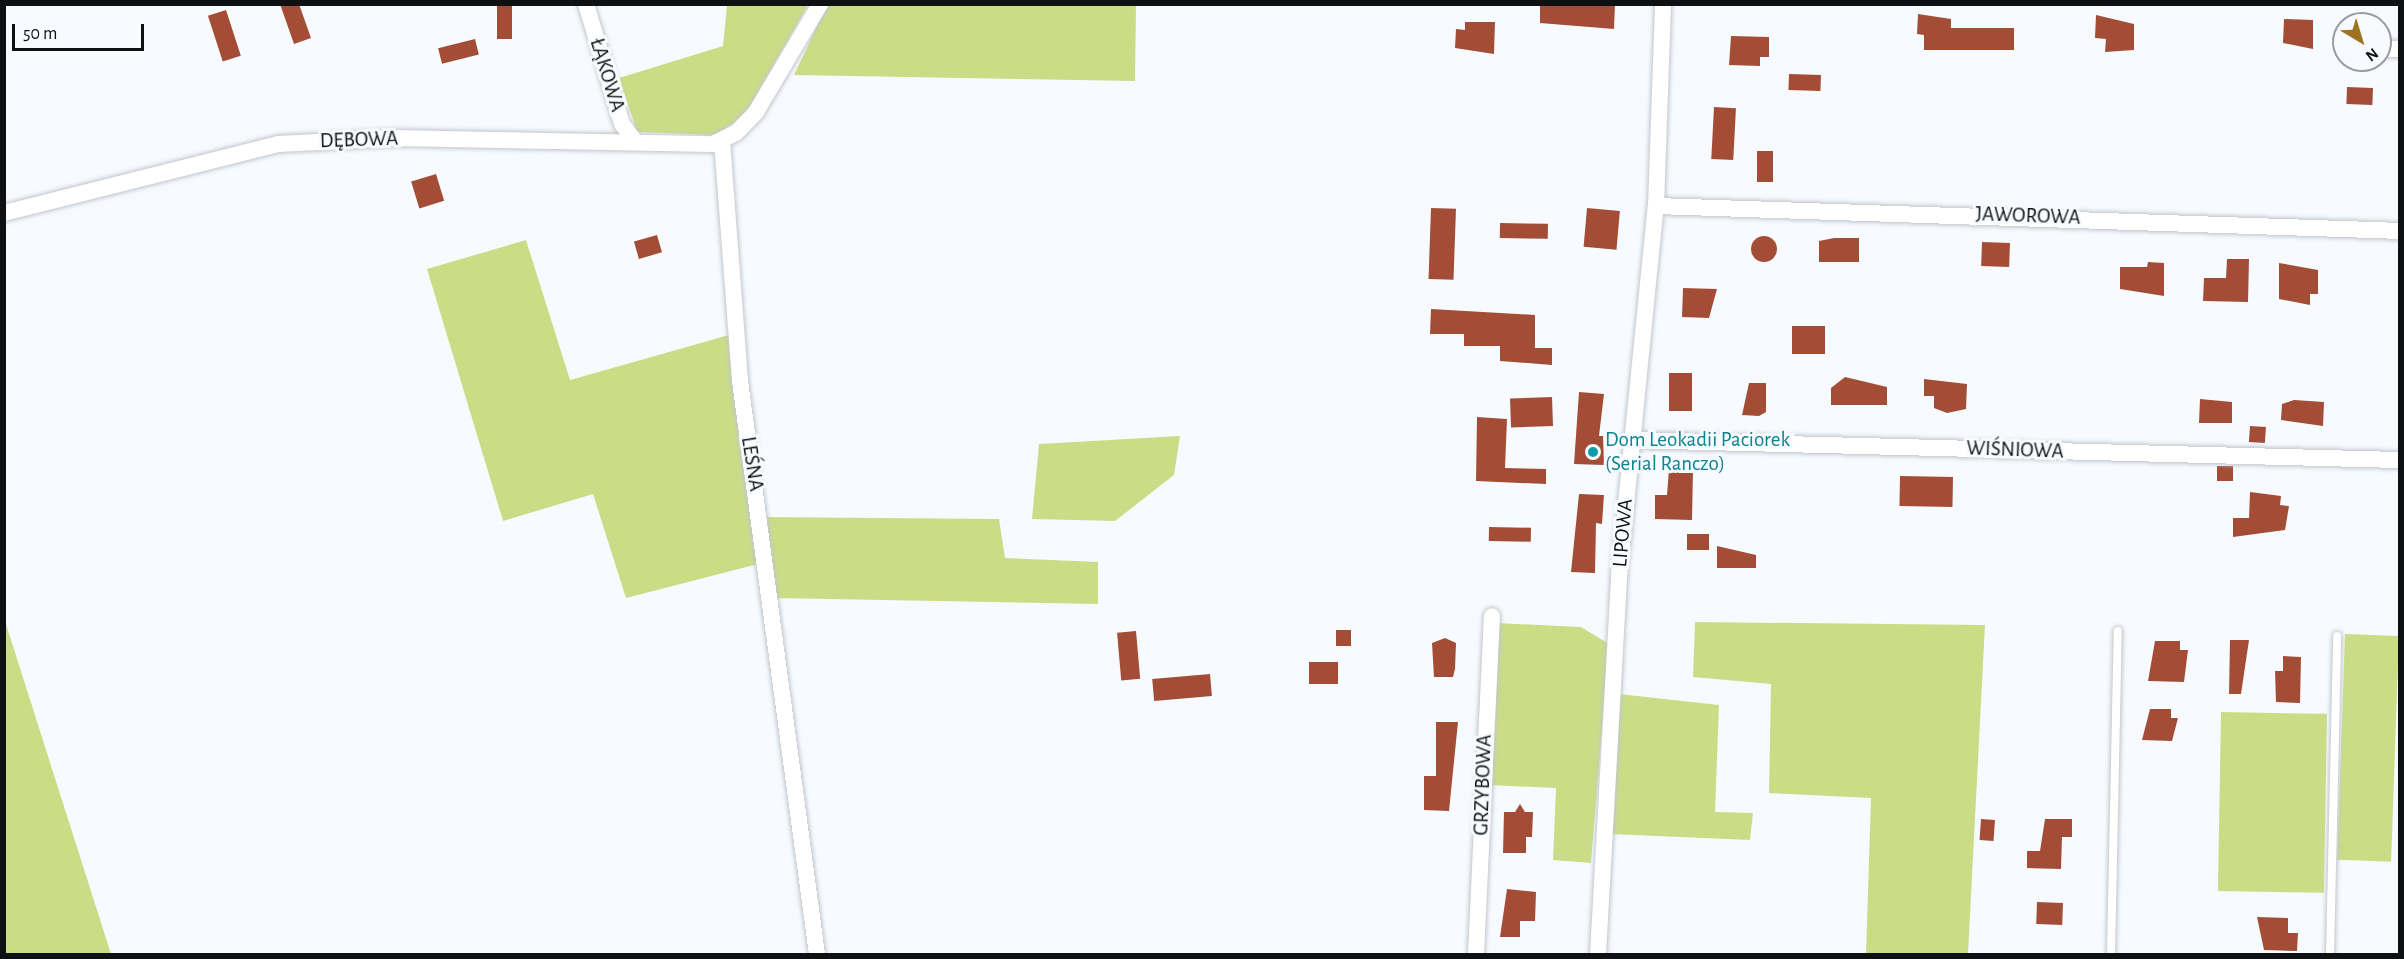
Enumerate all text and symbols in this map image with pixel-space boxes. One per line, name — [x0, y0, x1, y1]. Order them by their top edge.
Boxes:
scale bar — [15, 12, 147, 50]
north arrow — [2332, 12, 2392, 72]
text: 50 m — [23, 25, 57, 43]
street label: ŁĄKOWA — [584, 35, 630, 115]
text: N — [2363, 45, 2381, 64]
street label: DĘBOWA — [319, 126, 399, 154]
street label: JAWOROWA — [1975, 202, 2081, 230]
place label: Dom Leokadii Paciorek (Serial Ranczo) — [1605, 427, 1790, 477]
street label: LEŚNA — [735, 435, 769, 493]
street label: WIŚNIOWA — [1966, 436, 2064, 464]
marker: Dom Leokadii Paciorek (Serial Ranczo) — [1586, 445, 1600, 459]
street label: LIPOWA — [1607, 498, 1639, 568]
street label: GRZYBOWA — [1469, 734, 1497, 836]

